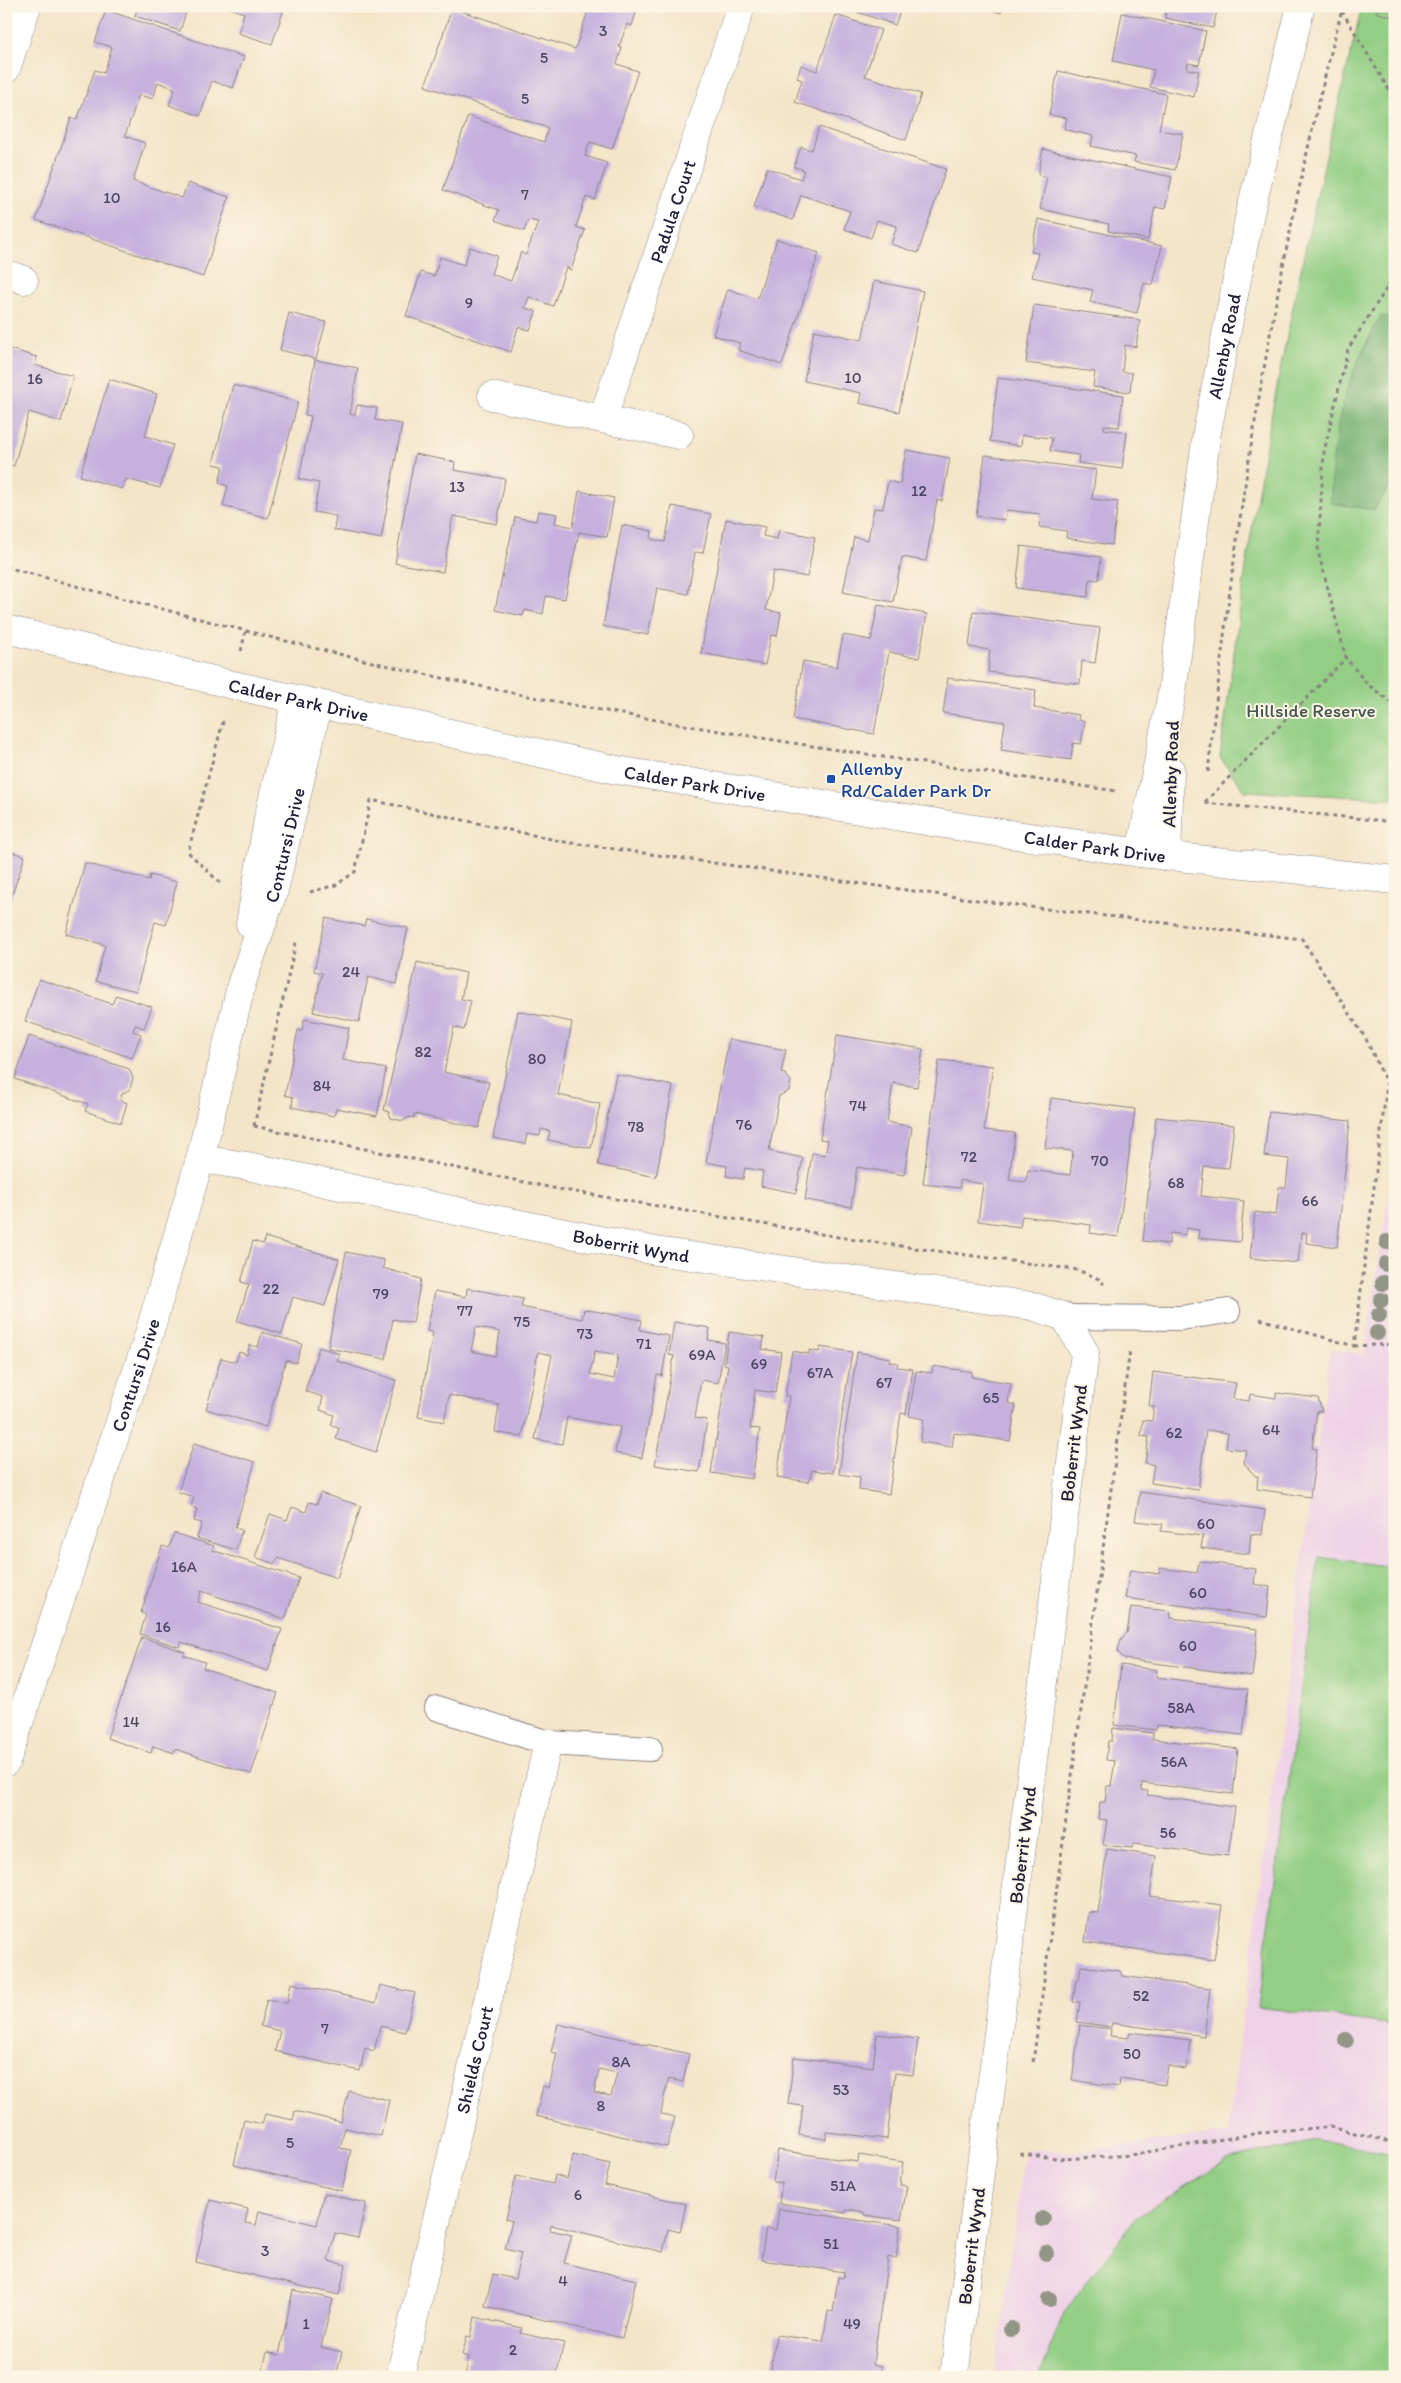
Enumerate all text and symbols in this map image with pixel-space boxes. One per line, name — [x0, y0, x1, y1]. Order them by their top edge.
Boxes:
house number: 3 — [599, 21, 608, 40]
house number: 5 — [540, 48, 548, 67]
house number: 5 — [521, 89, 529, 108]
street label: Padula Court — [645, 157, 701, 266]
house number: 7 — [521, 185, 529, 204]
house number: 10 — [103, 188, 121, 207]
street label: Allenby Road — [1203, 291, 1246, 401]
house number: 9 — [465, 293, 473, 312]
house number: 10 — [844, 368, 862, 387]
house number: 16 — [27, 369, 43, 388]
house number: 13 — [449, 477, 465, 496]
house number: 12 — [911, 481, 928, 500]
street label: Calder Park Drive — [226, 673, 371, 727]
park label: Hillside Reserve — [1246, 699, 1376, 722]
street label: Allenby Road — [1157, 719, 1184, 828]
place label: Allenby Rd/Calder Park Dr — [841, 757, 992, 802]
street label: Calder Park Drive — [622, 760, 767, 806]
marker: Allenby Rd/Calder Park Dr — [825, 773, 837, 785]
street label: Contursi Drive — [259, 785, 310, 906]
street label: Calder Park Drive — [1022, 825, 1167, 868]
house number: 24 — [342, 962, 360, 981]
house number: 82 — [414, 1042, 432, 1061]
house number: 80 — [528, 1049, 546, 1068]
house number: 84 — [313, 1076, 332, 1095]
house number: 74 — [849, 1096, 867, 1115]
house number: 76 — [736, 1115, 752, 1134]
house number: 78 — [628, 1117, 645, 1136]
house number: 72 — [961, 1147, 978, 1166]
house number: 70 — [1091, 1151, 1109, 1170]
house number: 68 — [1167, 1173, 1185, 1192]
house number: 66 — [1302, 1191, 1318, 1210]
street label: Boberrit Wynd — [571, 1224, 692, 1268]
house number: 22 — [263, 1279, 280, 1298]
house number: 79 — [373, 1284, 389, 1303]
house number: 77 — [457, 1301, 473, 1320]
house number: 75 — [514, 1312, 530, 1331]
street label: Contursi Drive — [106, 1316, 165, 1435]
house number: 73 — [577, 1324, 594, 1343]
house number: 71 — [636, 1334, 652, 1353]
house number: 69A — [688, 1345, 716, 1364]
house number: 69 — [751, 1354, 767, 1373]
house number: 67A — [807, 1363, 833, 1382]
house number: 67 — [876, 1373, 892, 1392]
street label: Boberrit Wynd — [1055, 1382, 1092, 1503]
house number: 65 — [983, 1388, 999, 1407]
house number: 64 — [1262, 1420, 1280, 1439]
house number: 62 — [1166, 1423, 1183, 1442]
house number: 60 — [1197, 1514, 1215, 1533]
house number: 16A — [171, 1557, 197, 1576]
house number: 60 — [1189, 1583, 1207, 1602]
house number: 16 — [155, 1617, 171, 1636]
house number: 60 — [1179, 1636, 1197, 1655]
house number: 58A — [1167, 1698, 1195, 1717]
house number: 14 — [122, 1712, 140, 1731]
house number: 56A — [1160, 1752, 1188, 1771]
street label: Boberrit Wynd — [1004, 1784, 1041, 1905]
house number: 56 — [1160, 1823, 1176, 1842]
house number: 52 — [1133, 1986, 1150, 2005]
street label: Shields Court — [451, 2003, 498, 2116]
house number: 7 — [321, 2019, 329, 2038]
house number: 50 — [1123, 2044, 1141, 2063]
house number: 8A — [611, 2052, 631, 2071]
house number: 53 — [832, 2080, 850, 2099]
house number: 8 — [597, 2096, 606, 2115]
house number: 5 — [286, 2133, 294, 2152]
house number: 51A — [830, 2176, 856, 2195]
house number: 6 — [574, 2185, 582, 2204]
street label: Boberrit Wynd — [953, 2185, 990, 2306]
house number: 51 — [823, 2234, 839, 2253]
house number: 3 — [261, 2241, 270, 2260]
house number: 4 — [558, 2271, 568, 2290]
house number: 1 — [302, 2314, 310, 2333]
house number: 49 — [843, 2314, 861, 2333]
house number: 2 — [509, 2340, 518, 2359]

